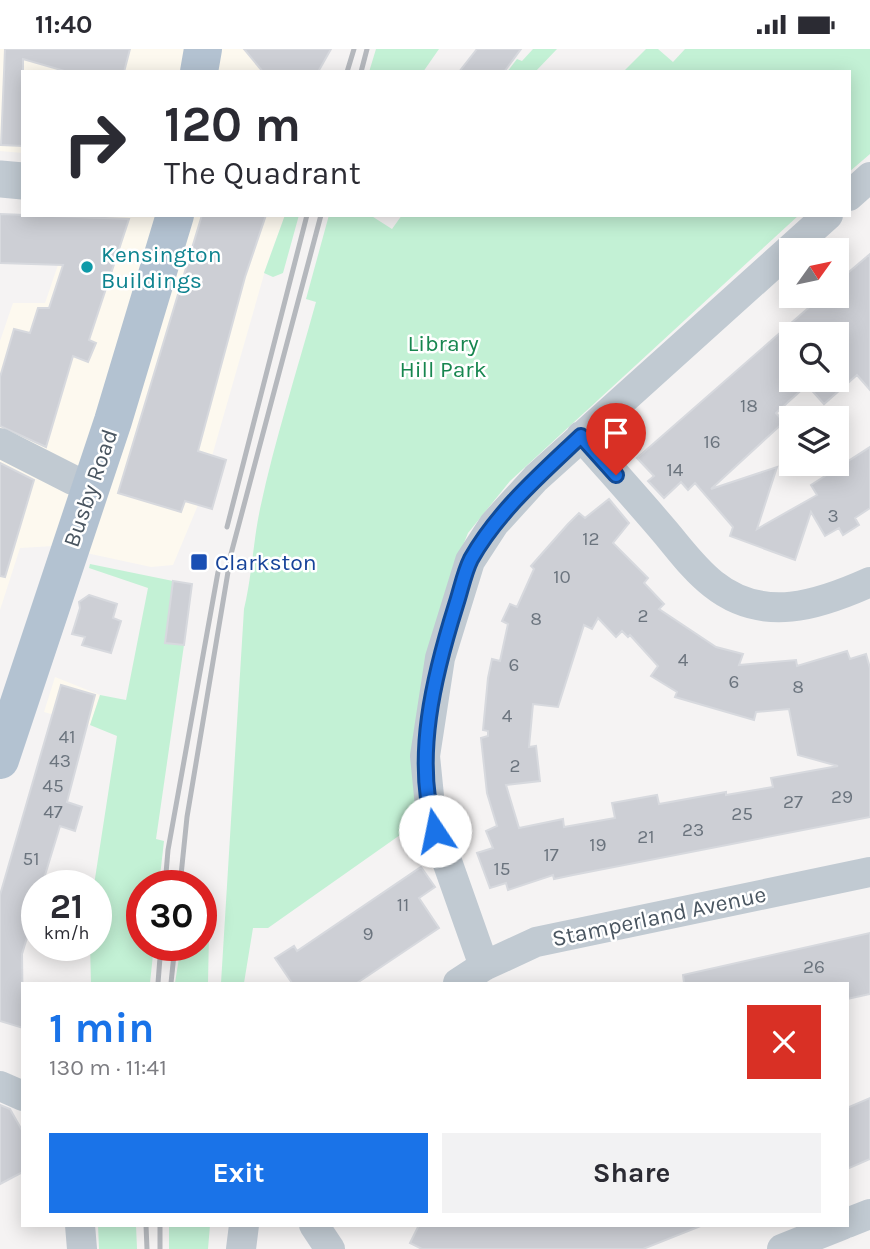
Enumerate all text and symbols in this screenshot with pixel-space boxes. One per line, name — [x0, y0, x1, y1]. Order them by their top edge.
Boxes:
text: 11:40 — [35, 9, 92, 40]
text: 120 m — [164, 96, 301, 153]
icon: right — [49, 98, 140, 189]
text: The Quadrant — [164, 155, 361, 192]
north arrow — [779, 238, 849, 308]
map controls — [779, 238, 849, 476]
place label: Kensington Buildings — [101, 241, 222, 294]
marker: Kensington Buildings — [79, 259, 95, 275]
button: search — [779, 322, 849, 392]
park label: Library Hill Park — [399, 330, 487, 383]
house number: 18 — [740, 395, 758, 417]
pin — [586, 403, 646, 475]
button: layers — [779, 406, 849, 476]
icon: arrive — [597, 414, 635, 452]
street label: Busby Road — [58, 426, 123, 551]
house number: 16 — [703, 431, 721, 453]
house number: 14 — [667, 459, 684, 481]
house number: 3 — [827, 505, 839, 527]
house number: 12 — [582, 528, 600, 550]
place label: Clarkston — [215, 549, 317, 576]
marker: Clarkston — [189, 552, 209, 572]
house number: 10 — [553, 566, 571, 588]
house number: 2 — [637, 605, 649, 627]
house number: 8 — [530, 608, 542, 630]
house number: 4 — [678, 649, 689, 671]
house number: 6 — [509, 654, 519, 676]
house number: 6 — [729, 671, 739, 693]
house number: 8 — [792, 676, 804, 698]
house number: 4 — [502, 705, 513, 727]
house number: 41 — [59, 726, 75, 748]
house number: 43 — [49, 750, 71, 772]
house number: 2 — [509, 755, 521, 777]
house number: 45 — [42, 775, 64, 797]
house number: 29 — [831, 786, 853, 808]
house number: 27 — [783, 791, 803, 813]
position arrow — [398, 794, 472, 868]
house number: 47 — [43, 801, 63, 823]
house number: 25 — [731, 803, 753, 825]
house number: 23 — [682, 819, 704, 841]
house number: 21 — [637, 826, 655, 848]
house number: 19 — [589, 834, 607, 856]
house number: 17 — [543, 844, 559, 866]
house number: 51 — [22, 848, 40, 870]
house number: 15 — [493, 858, 511, 880]
speed limit sign: 30 — [126, 870, 217, 961]
street label: Stamperland Avenue — [550, 881, 769, 952]
text: 21 — [50, 886, 83, 927]
house number: 11 — [397, 894, 409, 916]
text: km/h — [44, 922, 89, 944]
house number: 9 — [362, 923, 374, 945]
house number: 26 — [803, 956, 825, 978]
text: 1 min — [49, 1003, 154, 1053]
button: close — [747, 1005, 821, 1079]
text: 130 m · 11:41 — [49, 1054, 167, 1081]
button: Exit — [49, 1133, 428, 1213]
button: Share — [442, 1133, 821, 1213]

